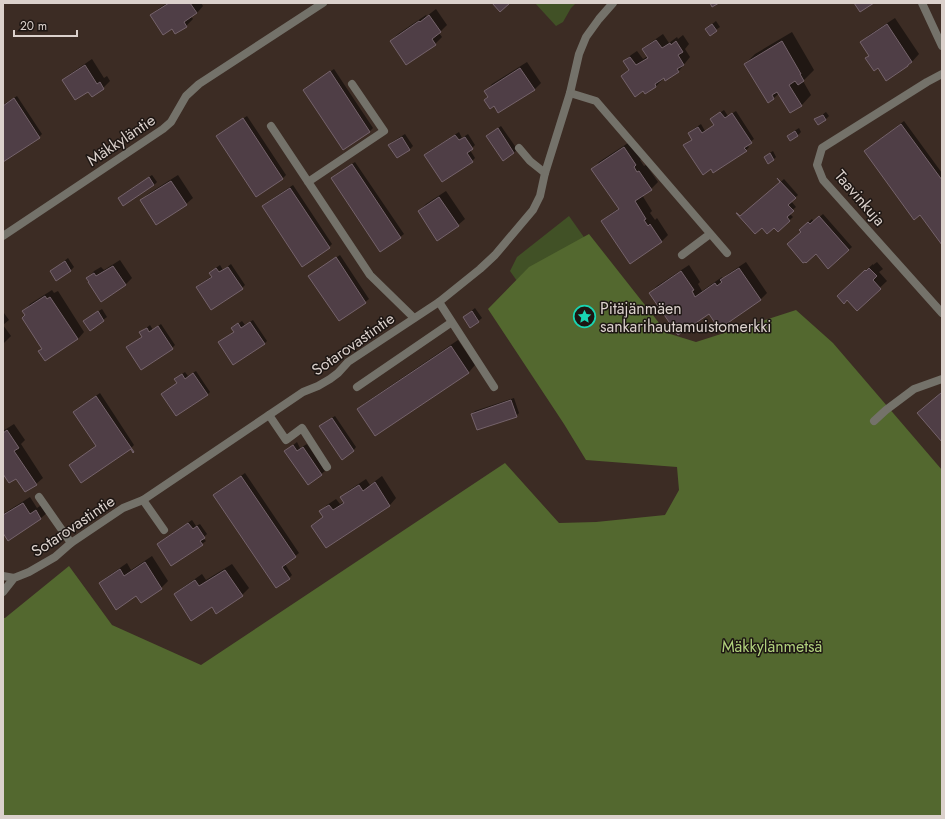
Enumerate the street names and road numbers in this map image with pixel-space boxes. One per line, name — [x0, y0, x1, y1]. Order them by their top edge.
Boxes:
street label: Mäkkyläntie — [82, 109, 160, 171]
street label: Taavinkuja — [829, 165, 891, 231]
street label: Sotarovastintie — [307, 307, 399, 381]
street label: Sotarovastintie — [27, 489, 119, 563]

